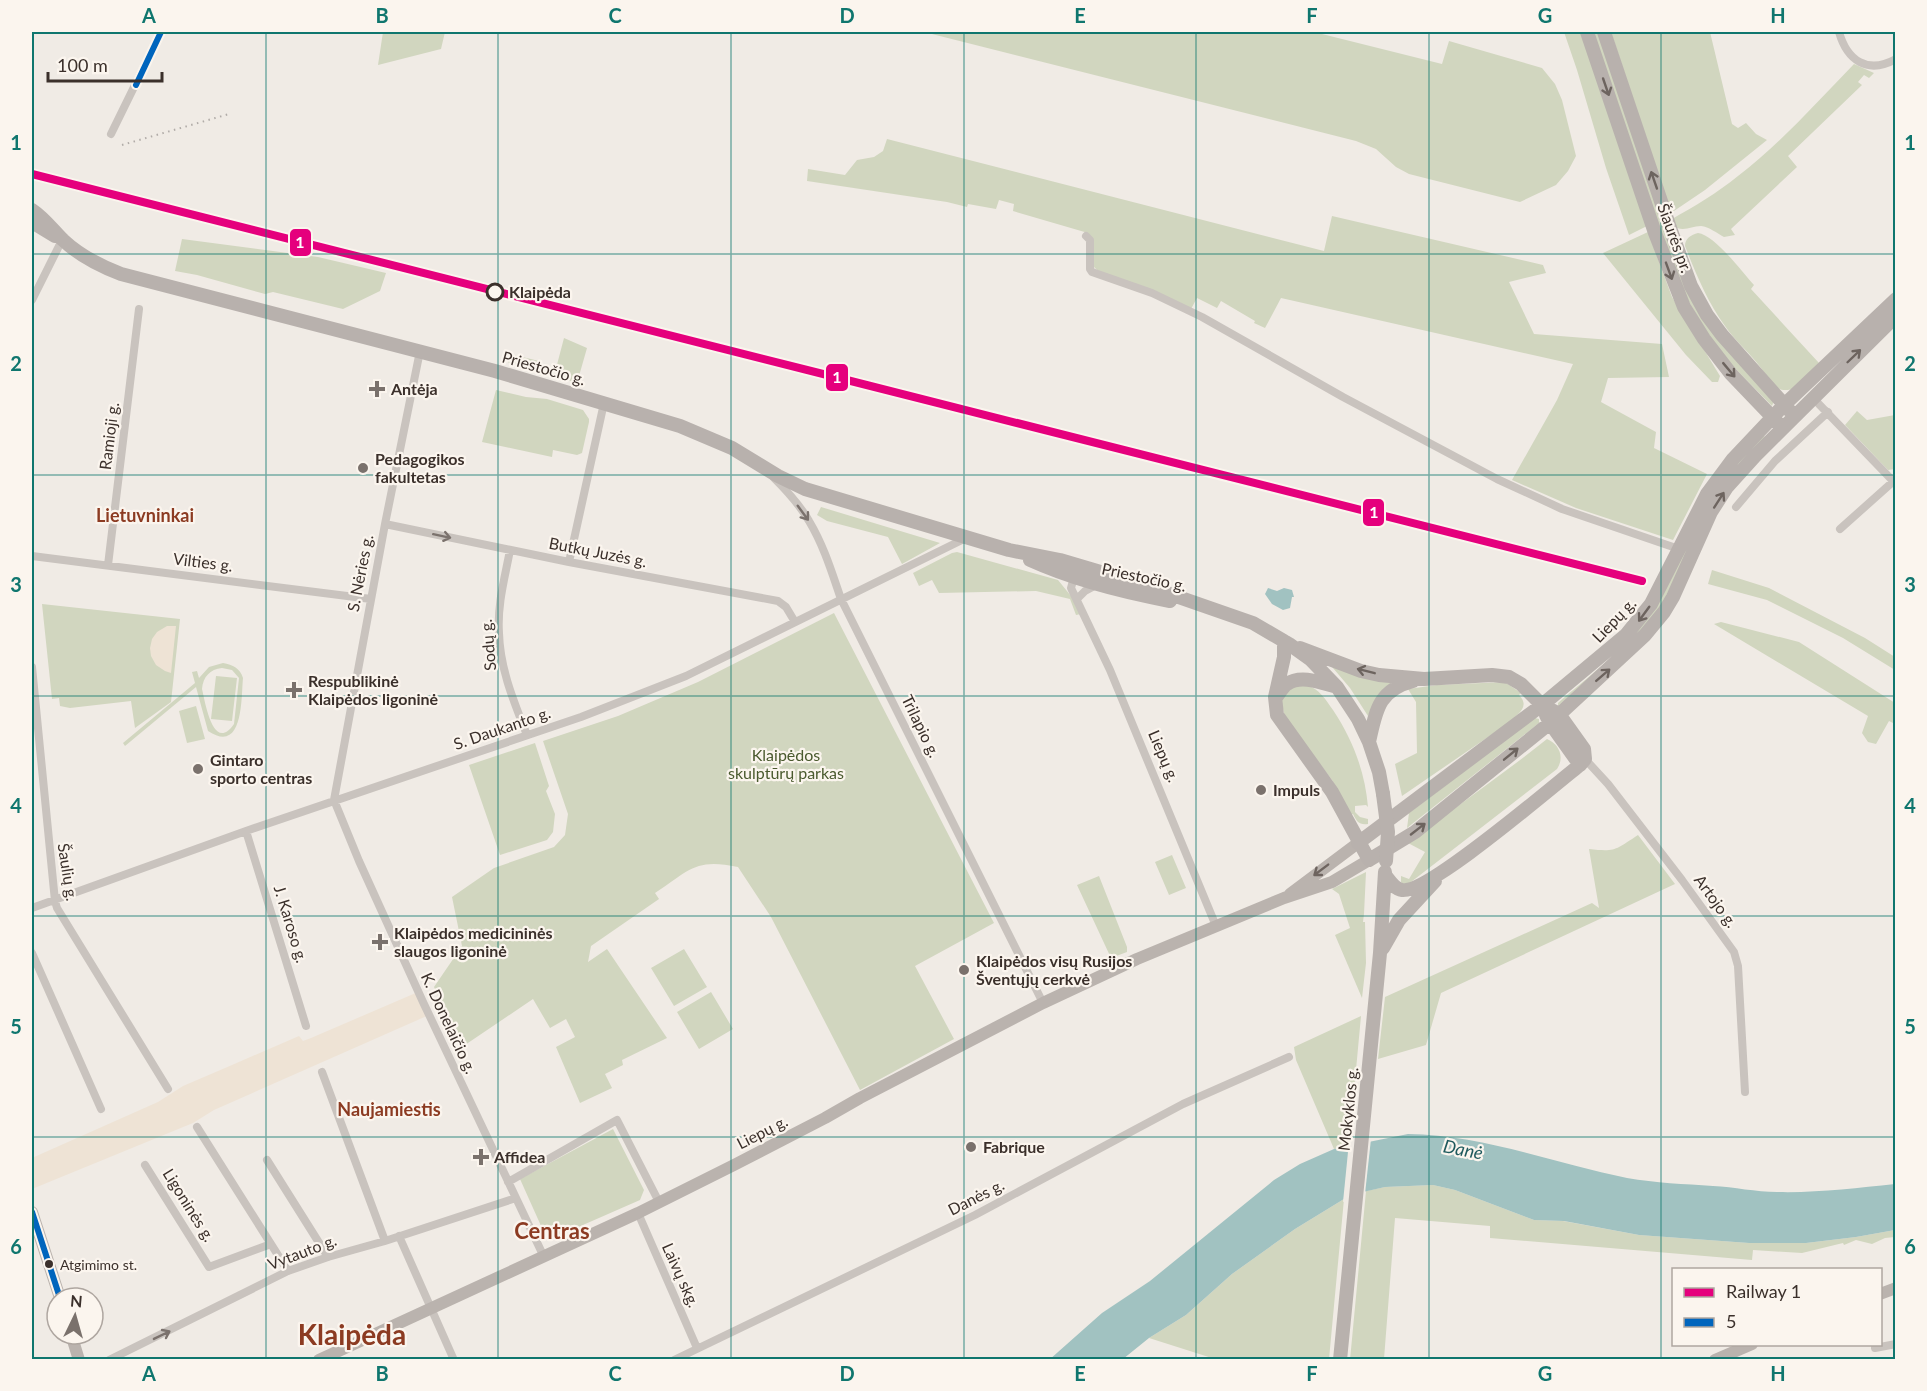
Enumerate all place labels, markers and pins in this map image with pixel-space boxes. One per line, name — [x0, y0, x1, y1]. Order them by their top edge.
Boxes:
place label: Klaipėda — [509, 282, 571, 301]
marker: Klaipėda — [486, 283, 504, 301]
place label: Antėja — [390, 379, 438, 398]
marker: Antėja — [368, 380, 386, 398]
place label: Pedagogikos fakultetas — [375, 449, 465, 486]
marker: Pedagogikos fakultetas — [356, 461, 370, 475]
place label: Respublikinė Klaipėdos ligoninė — [308, 671, 439, 708]
marker: Respublikinė Klaipėdos ligoninė — [285, 681, 303, 699]
place label: Gintaro sporto centras — [210, 750, 312, 787]
marker: Gintaro sporto centras — [191, 762, 205, 776]
place label: Impuls — [1273, 780, 1320, 799]
marker: Impuls — [1254, 783, 1268, 797]
place label: Klaipėdos medicininės slaugos ligoninė — [394, 923, 553, 960]
marker: Klaipėdos medicininės slaugos ligoninė — [371, 933, 389, 951]
place label: Klaipėdos visų Rusijos Šventųjų cerkvė — [976, 951, 1132, 988]
marker: Klaipėdos visų Rusijos Šventųjų cerkvė — [957, 963, 971, 977]
place label: Fabrique — [983, 1137, 1045, 1156]
marker: Fabrique — [964, 1140, 978, 1154]
place label: Affidea — [493, 1147, 545, 1166]
marker: Affidea — [472, 1148, 490, 1166]
place label: Atgimimo st. — [60, 1256, 137, 1273]
marker: Atgimimo st. — [43, 1258, 55, 1270]

